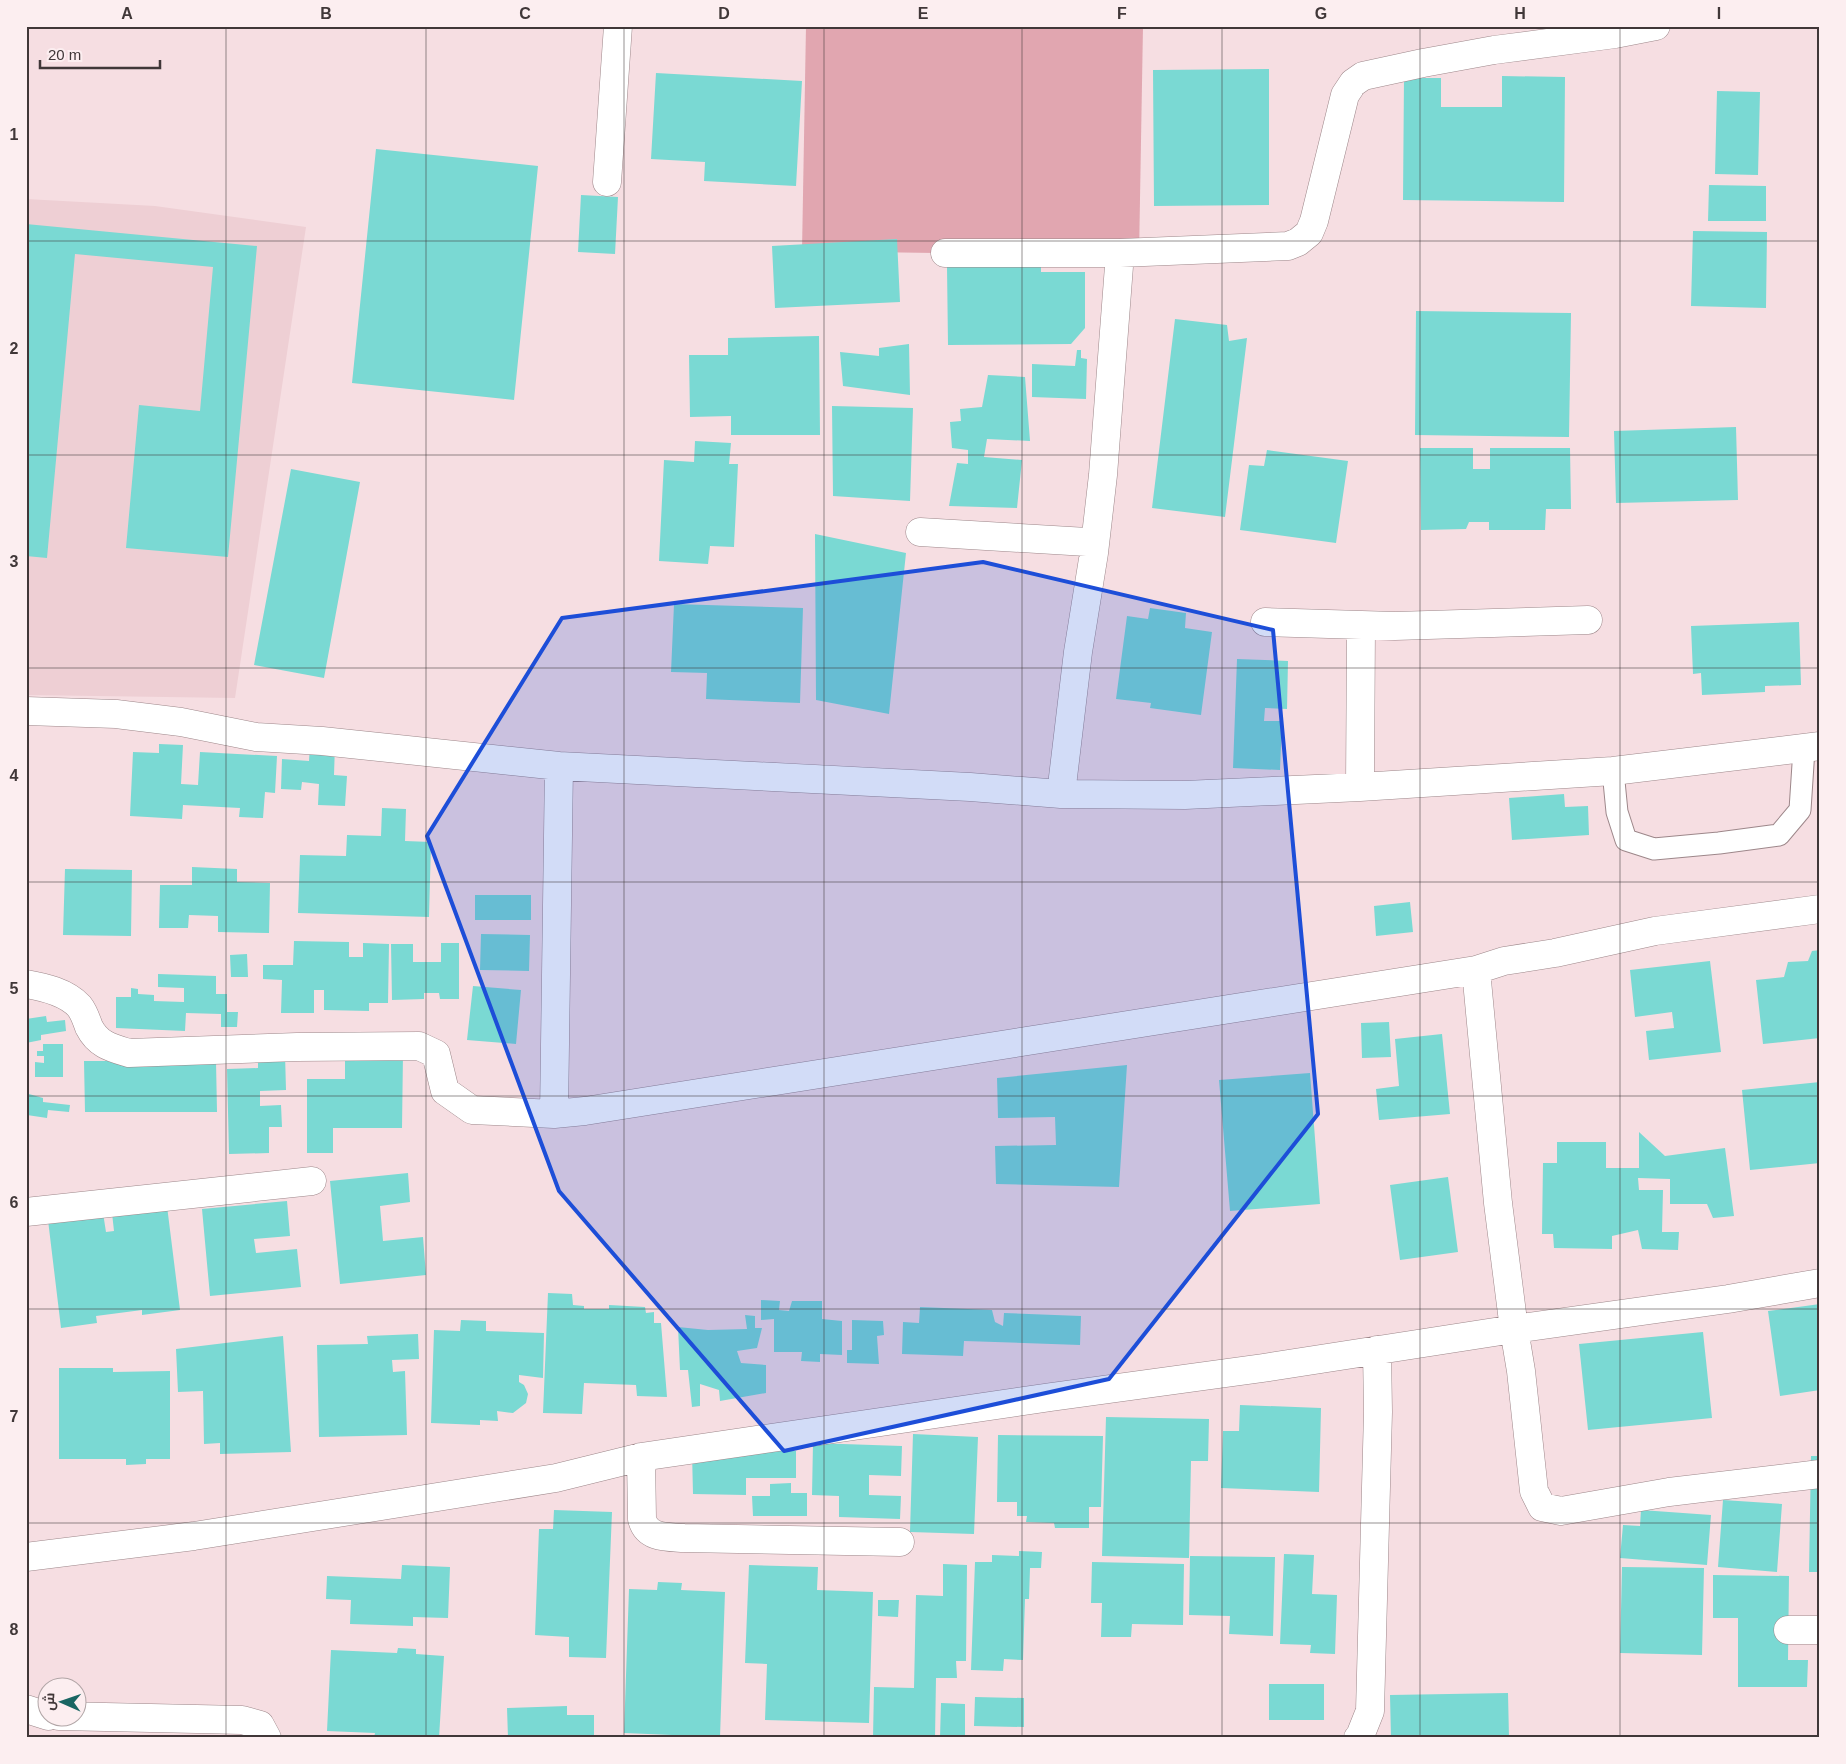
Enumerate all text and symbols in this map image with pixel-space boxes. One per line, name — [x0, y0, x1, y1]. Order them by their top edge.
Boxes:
text: A — [121, 5, 133, 22]
text: B — [320, 5, 332, 22]
text: C — [519, 5, 531, 22]
text: D — [718, 5, 730, 22]
text: E — [918, 5, 929, 22]
text: F — [1117, 5, 1127, 22]
text: G — [1315, 5, 1327, 22]
text: H — [1514, 5, 1526, 22]
text: I — [1717, 5, 1721, 22]
scale bar — [40, 38, 160, 70]
text: 20 m — [48, 46, 81, 63]
text: 1 — [10, 126, 19, 143]
text: 2 — [10, 340, 19, 357]
text: 3 — [10, 553, 19, 570]
text: 4 — [10, 767, 19, 784]
text: 5 — [10, 980, 19, 997]
text: 6 — [10, 1194, 19, 1211]
text: 7 — [10, 1408, 19, 1425]
text: 8 — [10, 1621, 19, 1638]
north arrow — [38, 1676, 88, 1726]
text: ش — [41, 1692, 58, 1711]

